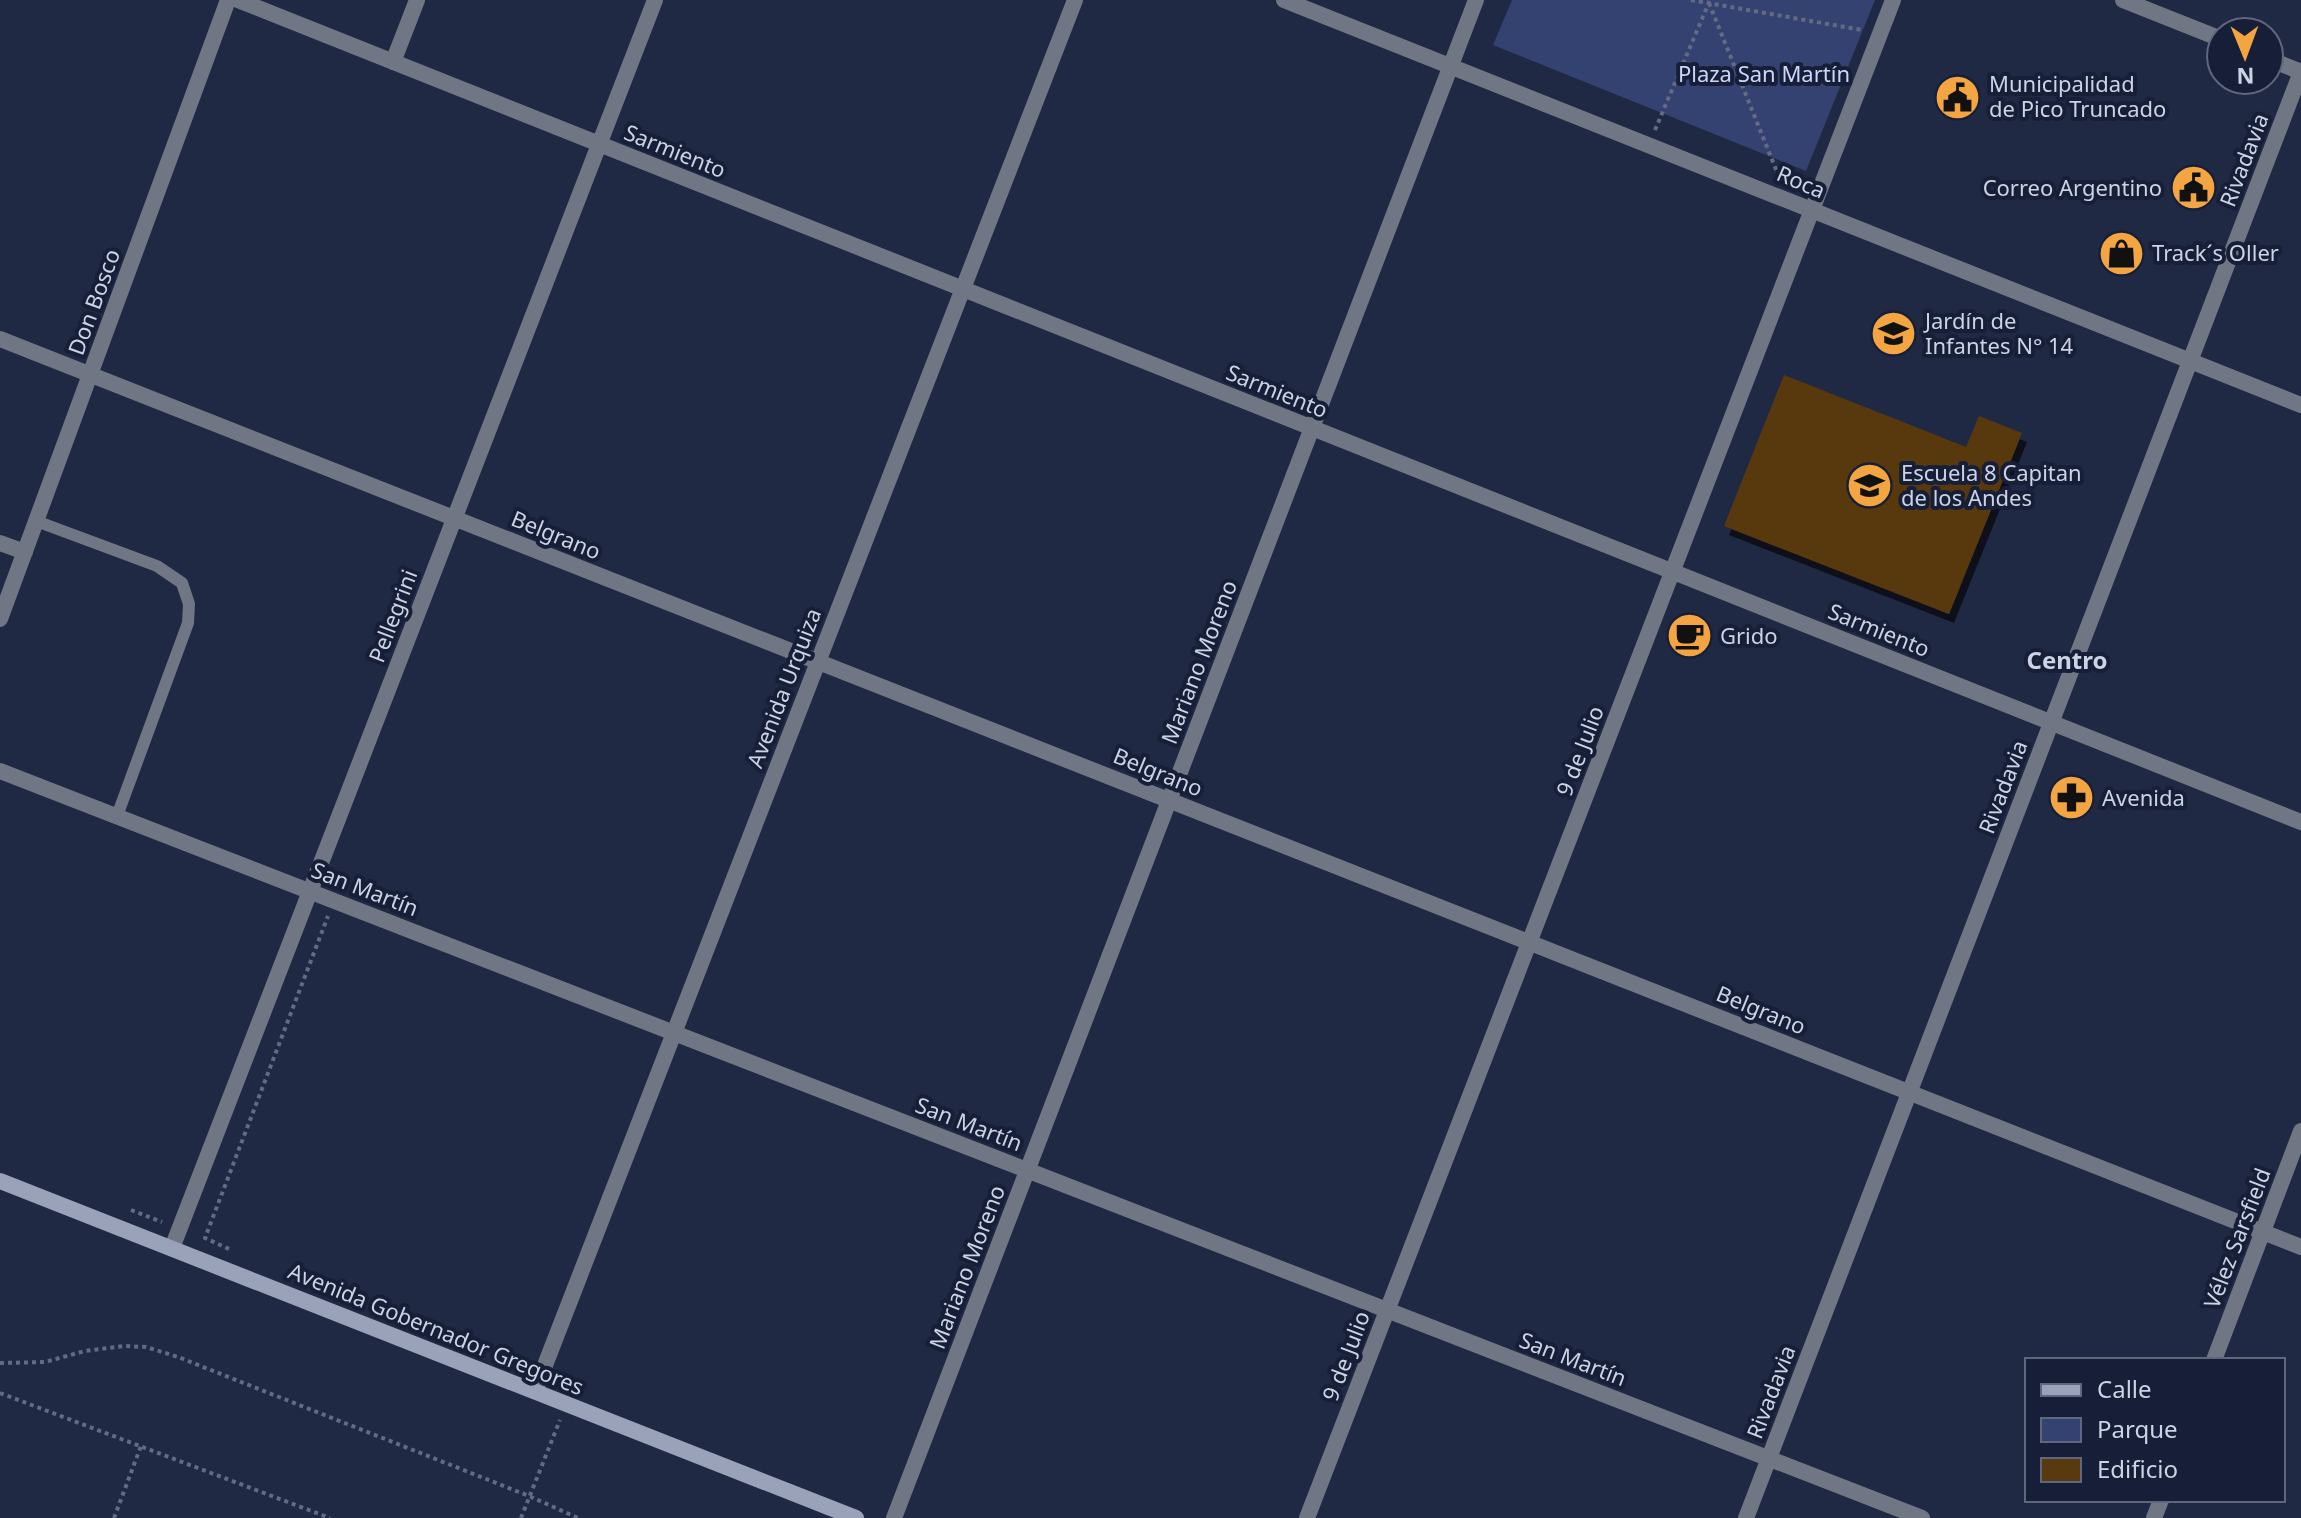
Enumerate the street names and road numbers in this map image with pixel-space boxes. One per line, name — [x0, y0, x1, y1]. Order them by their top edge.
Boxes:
street label: Rivadavia — [2212, 109, 2275, 211]
street label: Sarmiento — [620, 116, 731, 184]
street label: Roca — [1773, 158, 1830, 205]
street label: Don Bosco — [60, 245, 126, 359]
street label: Sarmiento — [1222, 356, 1333, 424]
street label: Belgrano — [507, 503, 605, 566]
street label: Pellegrini — [361, 565, 423, 666]
street label: Mariano Moreno — [1153, 575, 1243, 748]
street label: Sarmiento — [1824, 595, 1935, 663]
street label: Avenida Urquiza — [739, 604, 827, 772]
street label: 9 de Julio — [1548, 701, 1610, 800]
street label: Rivadavia — [1971, 736, 2034, 838]
street label: Belgrano — [1109, 740, 1207, 803]
street label: San Martín — [308, 854, 423, 922]
street label: Belgrano — [1712, 978, 1810, 1041]
street label: San Martín — [912, 1089, 1027, 1157]
street label: Vélez Sarsfield — [2196, 1163, 2277, 1312]
street label: Mariano Moreno — [921, 1180, 1011, 1353]
street label: Avenida Gobernador Gregores — [284, 1255, 588, 1401]
street label: 9 de Julio — [1314, 1306, 1376, 1405]
street label: San Martín — [1516, 1324, 1631, 1392]
street label: Rivadavia — [1739, 1341, 1802, 1443]

